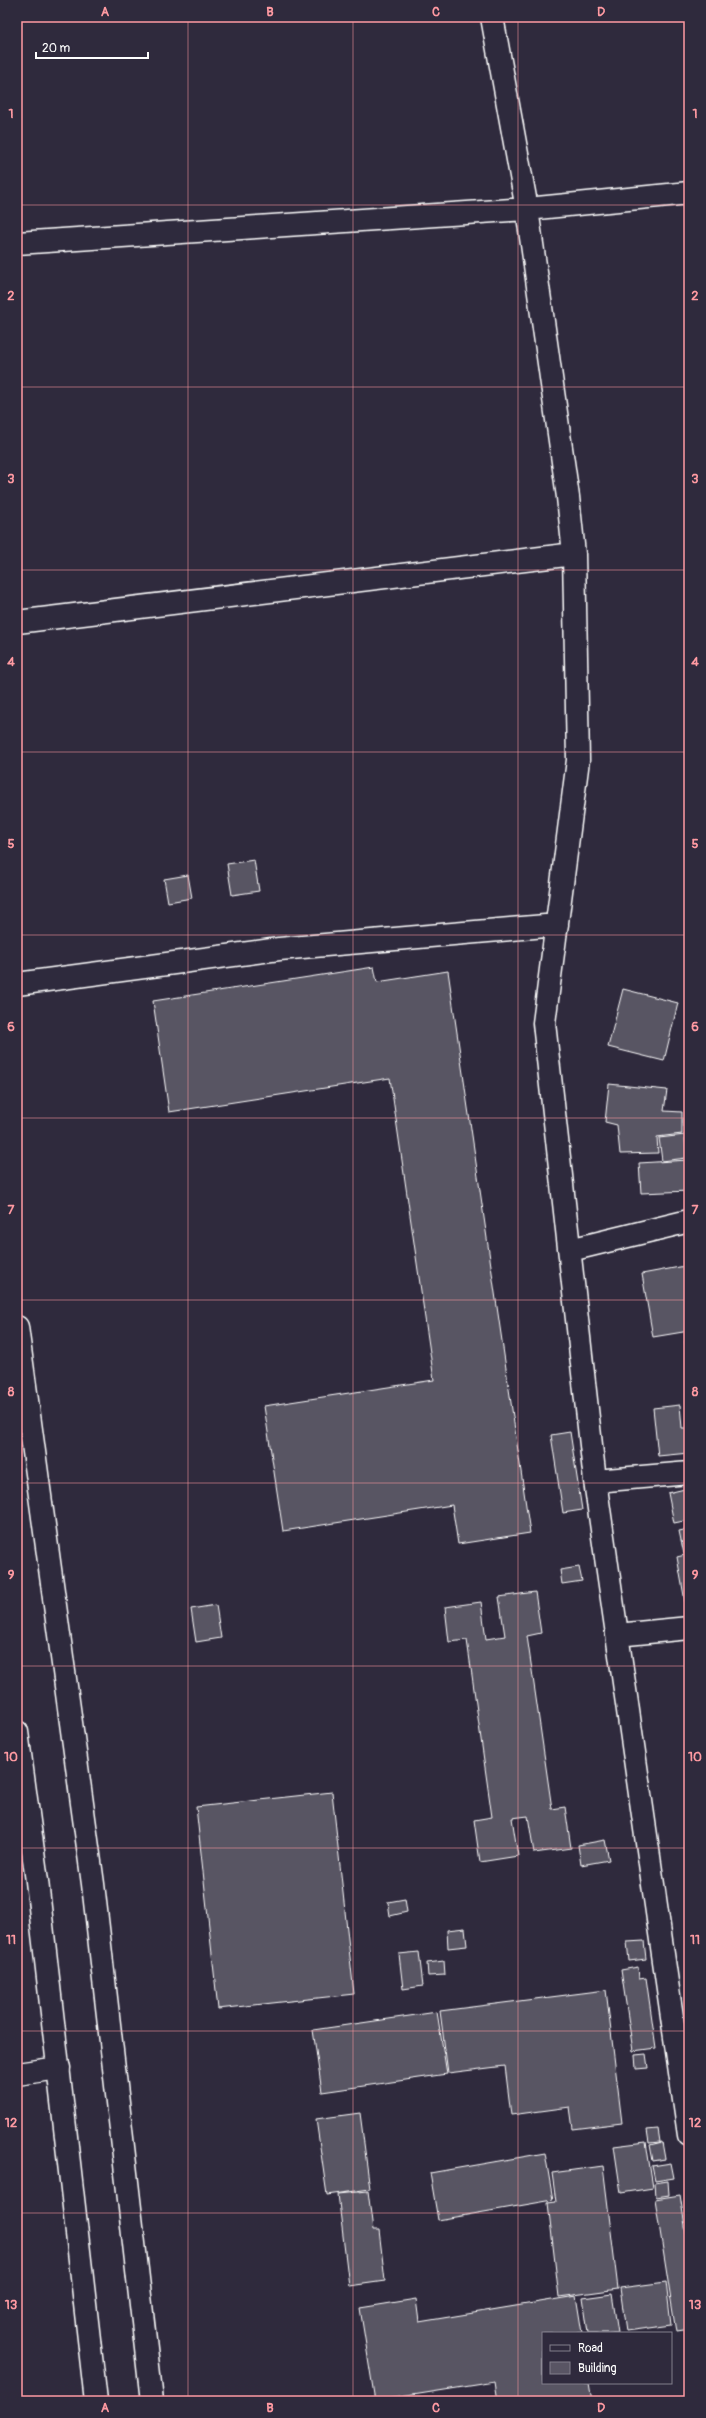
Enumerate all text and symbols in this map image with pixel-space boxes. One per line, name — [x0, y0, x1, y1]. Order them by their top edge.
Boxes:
text: A — [101, 4, 110, 20]
text: B — [266, 4, 274, 20]
text: C — [432, 4, 440, 20]
text: D — [597, 4, 605, 20]
scale bar — [36, 34, 148, 60]
text: 20 m — [42, 41, 71, 56]
text: 1 — [8, 106, 14, 122]
text: 1 — [692, 106, 698, 122]
text: 2 — [7, 288, 15, 304]
text: 2 — [691, 288, 699, 304]
text: 3 — [7, 471, 15, 487]
text: 3 — [691, 471, 699, 487]
text: 4 — [7, 654, 15, 670]
text: 4 — [691, 654, 699, 670]
text: 5 — [7, 836, 15, 852]
text: 5 — [691, 836, 699, 852]
text: 6 — [7, 1019, 15, 1035]
text: 6 — [691, 1019, 699, 1035]
text: 7 — [8, 1202, 15, 1218]
text: 7 — [692, 1202, 699, 1218]
text: 8 — [8, 1384, 15, 1400]
text: 8 — [692, 1384, 699, 1400]
text: 9 — [8, 1567, 15, 1583]
text: 9 — [692, 1567, 699, 1583]
text: 10 — [4, 1749, 18, 1765]
text: 10 — [688, 1749, 702, 1765]
text: 11 — [6, 1932, 16, 1948]
text: 11 — [690, 1932, 700, 1948]
text: 12 — [5, 2115, 17, 2131]
text: 12 — [689, 2115, 701, 2131]
text: 13 — [5, 2297, 17, 2313]
text: 13 — [689, 2297, 701, 2313]
legend — [542, 2332, 672, 2384]
text: Road — [578, 2341, 603, 2356]
text: Building — [578, 2361, 617, 2376]
text: A — [101, 2400, 110, 2416]
text: B — [266, 2400, 274, 2416]
text: C — [432, 2400, 440, 2416]
text: D — [597, 2400, 605, 2416]

